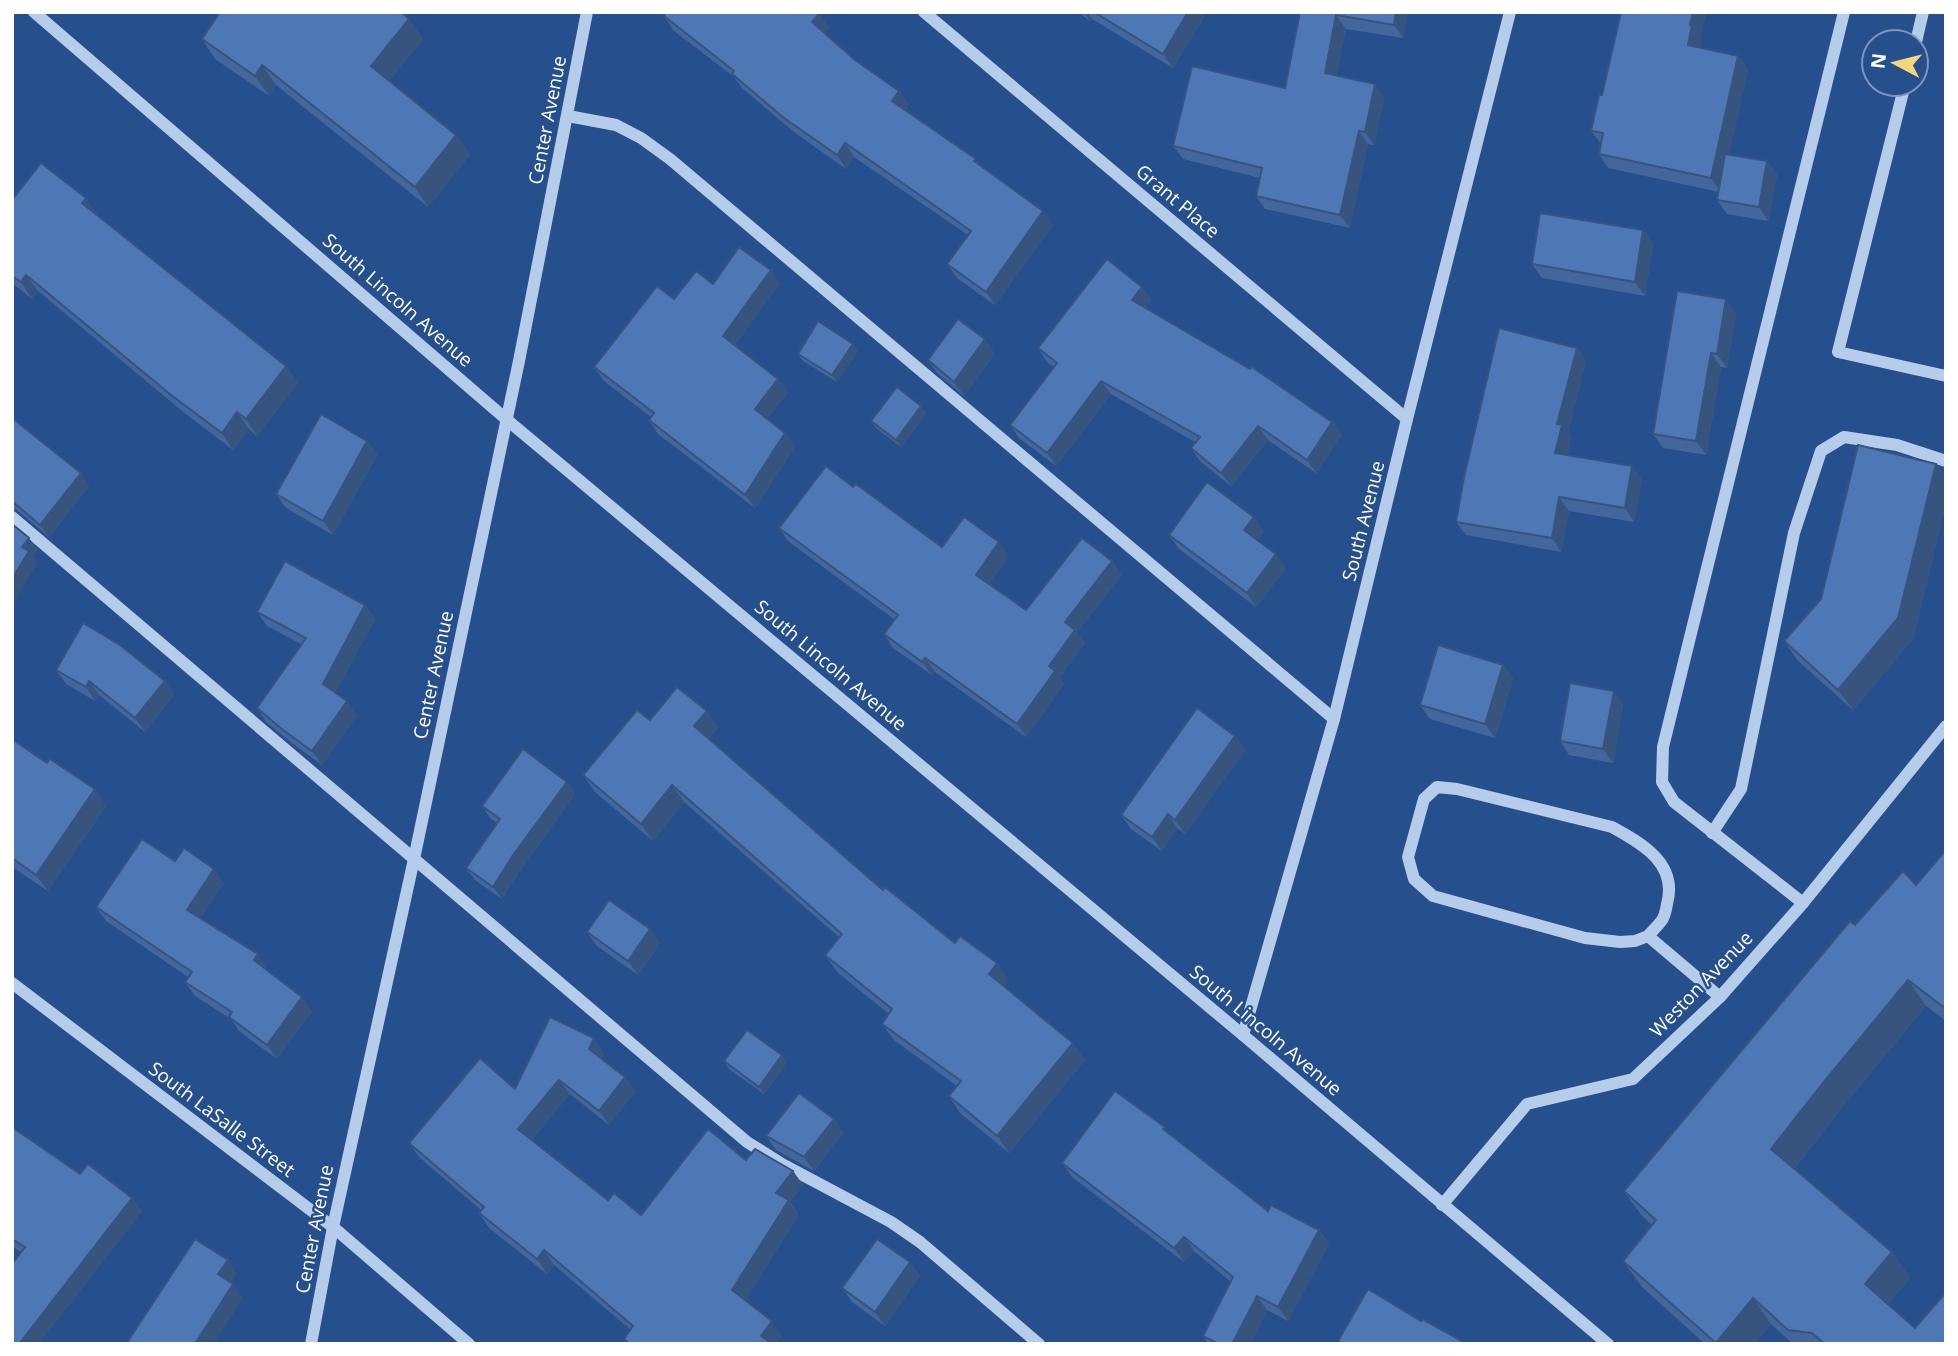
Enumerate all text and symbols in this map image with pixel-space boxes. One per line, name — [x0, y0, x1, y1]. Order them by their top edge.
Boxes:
north arrow — [1860, 28, 1930, 98]
text: N — [1864, 52, 1892, 70]
street label: Center Avenue — [522, 53, 572, 187]
street label: Grant Place — [1131, 158, 1225, 244]
street label: South Lincoln Avenue — [317, 227, 479, 373]
street label: South Avenue — [1336, 458, 1390, 584]
street label: South Lincoln Avenue — [749, 594, 913, 736]
street label: Center Avenue — [407, 608, 459, 742]
street label: Weston Avenue — [1644, 925, 1758, 1043]
street label: South Lincoln Avenue — [1184, 959, 1348, 1101]
street label: South LaSalle Street — [144, 1055, 301, 1183]
street label: Center Avenue — [289, 1162, 339, 1296]

